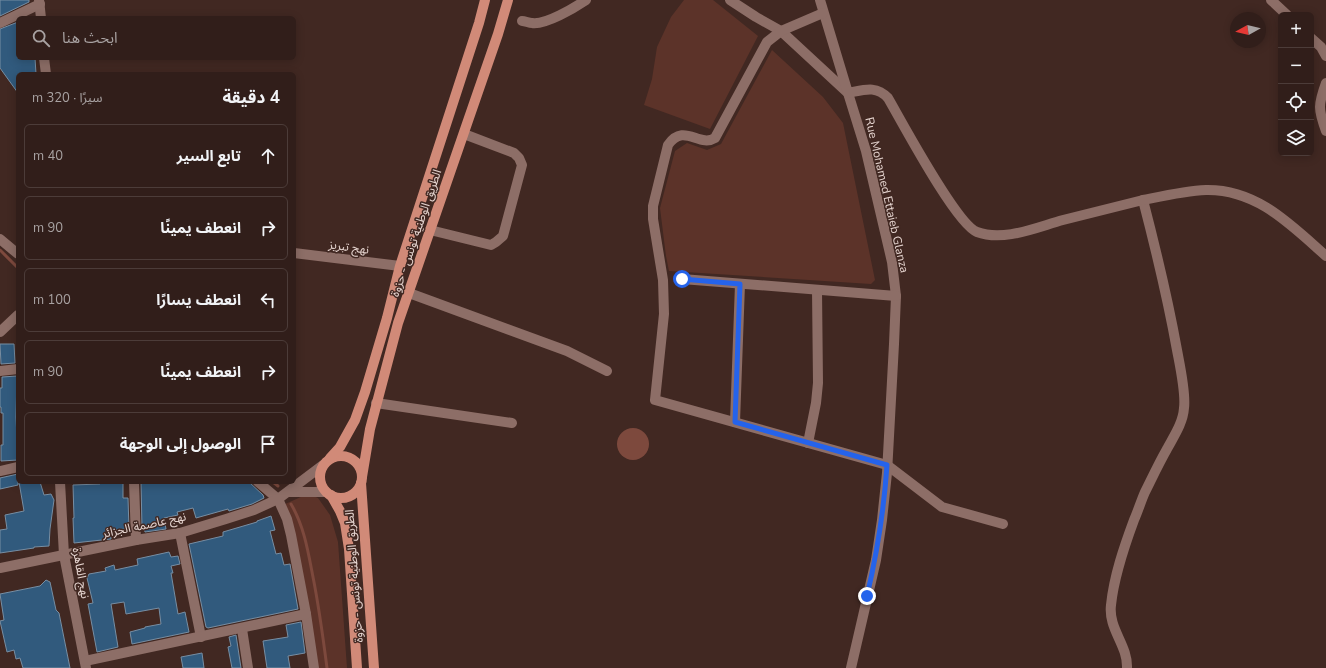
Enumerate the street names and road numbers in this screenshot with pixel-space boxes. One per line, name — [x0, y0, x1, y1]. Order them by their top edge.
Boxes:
street label: Rue Mohamed Ettaieb Glanza — [861, 116, 913, 274]
street label: الطريق الوطنية تونس - حزوة — [387, 167, 445, 299]
street label: نهج تبريز — [327, 236, 370, 259]
street label: نهج عاصمة الجزائر — [100, 508, 188, 543]
street label: الطريق الوطنية تونس - حزوة — [341, 509, 367, 643]
street label: نهج القاهرة — [68, 546, 93, 600]

